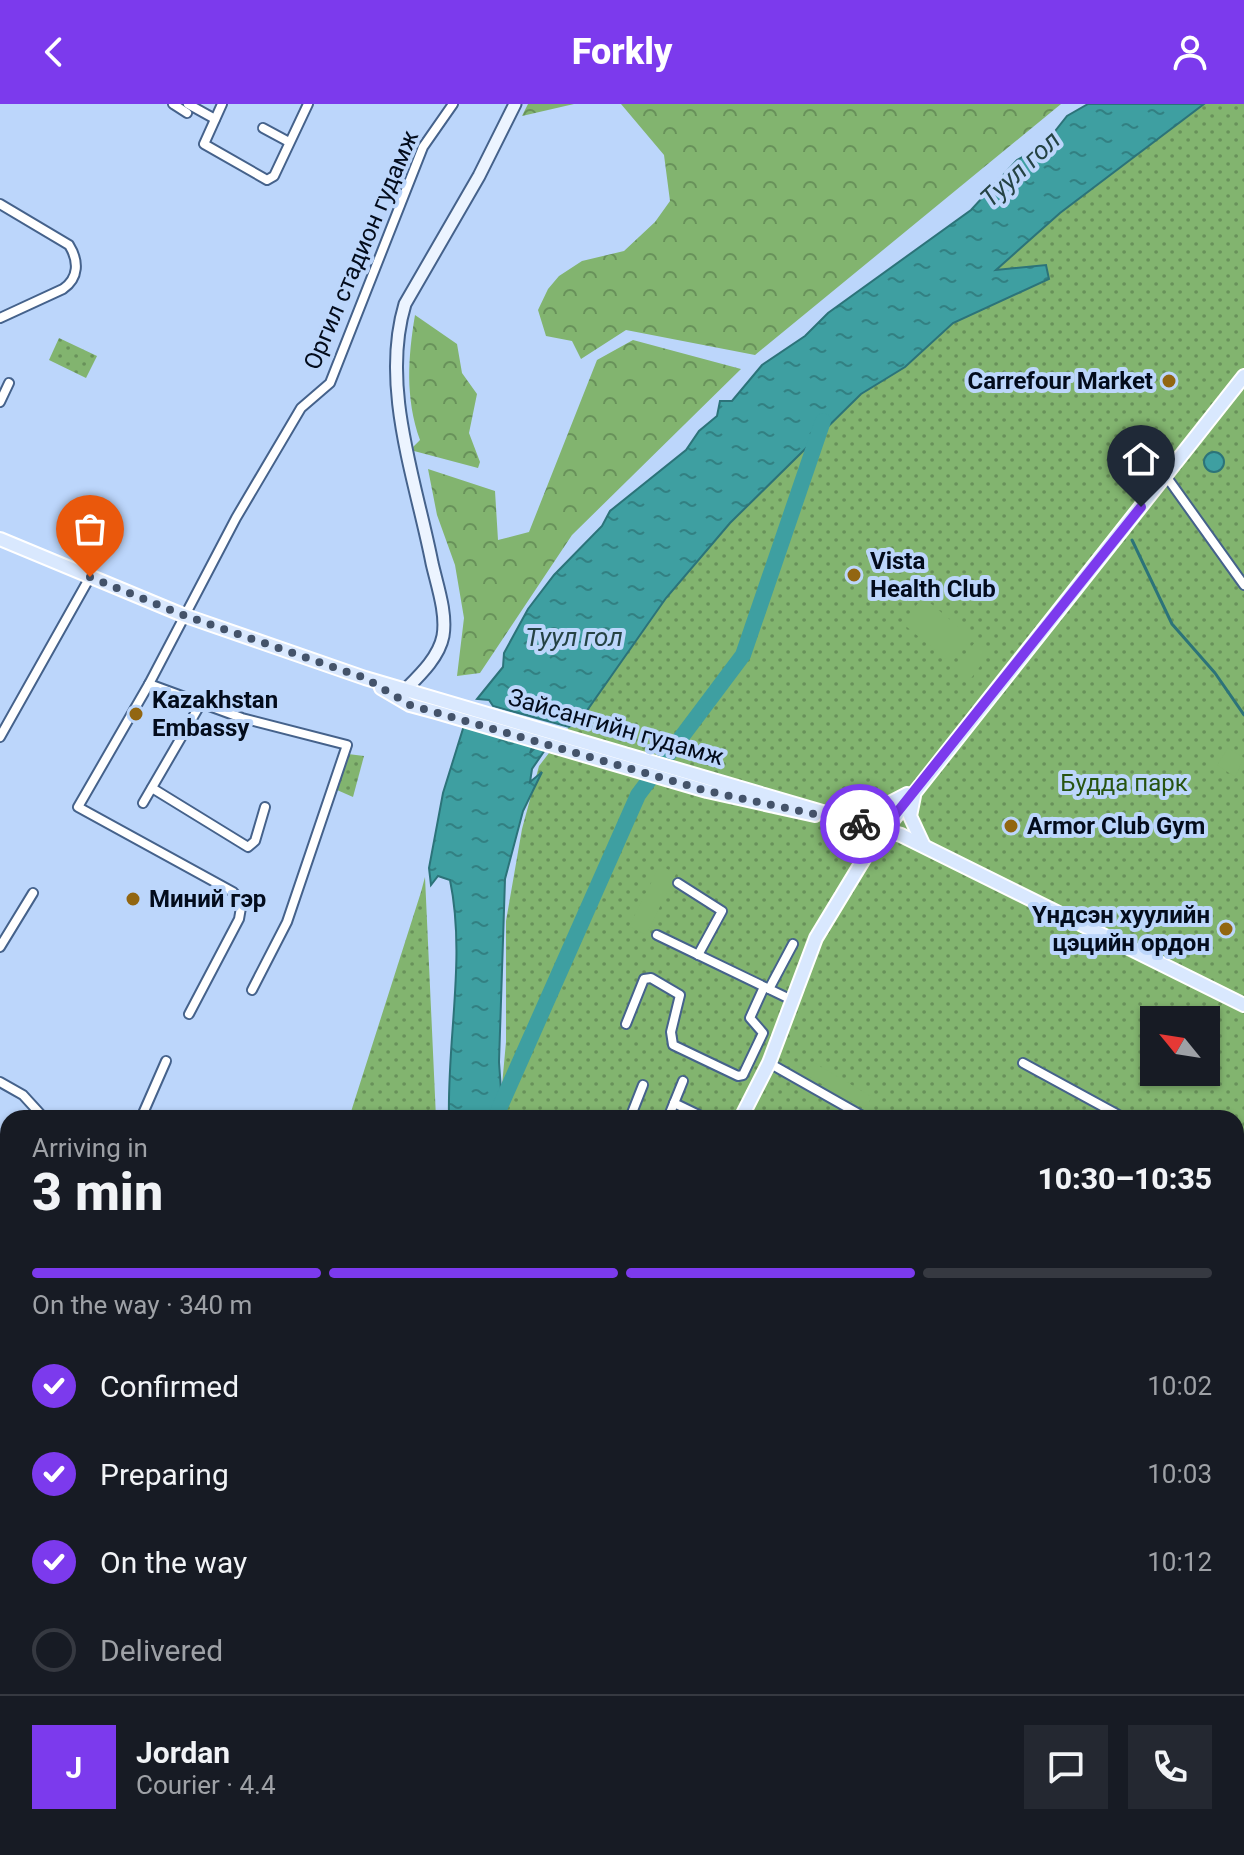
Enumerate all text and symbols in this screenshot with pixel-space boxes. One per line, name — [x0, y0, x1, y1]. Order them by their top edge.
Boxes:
icon: back — [32, 30, 76, 74]
icon: person — [1168, 30, 1212, 74]
text: Forkly — [572, 31, 672, 73]
water label: Туул гол — [974, 125, 1066, 213]
street label: Оргил стадион гудамж — [298, 126, 424, 374]
place label: Carrefour Market — [967, 367, 1153, 395]
marker: Carrefour Market — [1160, 372, 1178, 390]
pin — [1107, 425, 1175, 507]
icon: home — [1119, 437, 1163, 481]
pin — [56, 495, 124, 577]
icon: bag — [68, 507, 112, 551]
place label: Vista Health Club — [870, 547, 996, 603]
marker: Vista Health Club — [845, 566, 863, 584]
water label: Туул гол — [525, 622, 623, 652]
street label: Зайсангийн гудамж — [505, 683, 727, 771]
place label: Kazakhstan Embassy — [152, 686, 278, 742]
marker: Kazakhstan Embassy — [127, 705, 145, 723]
park label: Будда парк — [1060, 769, 1188, 797]
courier — [820, 784, 900, 864]
icon: bike — [838, 802, 882, 846]
place label: Armor Club Gym — [1027, 812, 1205, 840]
marker: Armor Club Gym — [1002, 817, 1020, 835]
place label: Миний гэр — [149, 885, 266, 913]
marker: Миний гэр — [124, 890, 142, 908]
place label: Үндсэн хуулийн цэцийн ордон — [1032, 901, 1210, 957]
marker: Үндсэн хуулийн цэцийн ордон — [1217, 920, 1235, 938]
north arrow — [1140, 1006, 1220, 1086]
map controls — [1140, 1006, 1220, 1086]
text: Arriving in — [32, 1133, 148, 1163]
text: 10:30–10:35 — [1037, 1161, 1212, 1196]
text: 3 min — [32, 1162, 163, 1223]
text: On the way · 340 m — [32, 1290, 252, 1320]
icon: check — [32, 1364, 76, 1408]
text: Confirmed — [100, 1369, 239, 1404]
text: 10:02 — [1147, 1371, 1212, 1401]
icon: check — [32, 1452, 76, 1496]
text: Preparing — [100, 1457, 229, 1492]
text: 10:03 — [1147, 1459, 1212, 1489]
icon: check — [32, 1540, 76, 1584]
text: On the way — [100, 1545, 247, 1580]
text: 10:12 — [1147, 1547, 1212, 1577]
text: Delivered — [100, 1633, 223, 1668]
button: chat — [1024, 1725, 1108, 1809]
button: phone — [1128, 1725, 1212, 1809]
text: Jordan — [136, 1735, 230, 1770]
text: J — [66, 1750, 82, 1785]
text: Courier · 4.4 — [136, 1770, 276, 1800]

